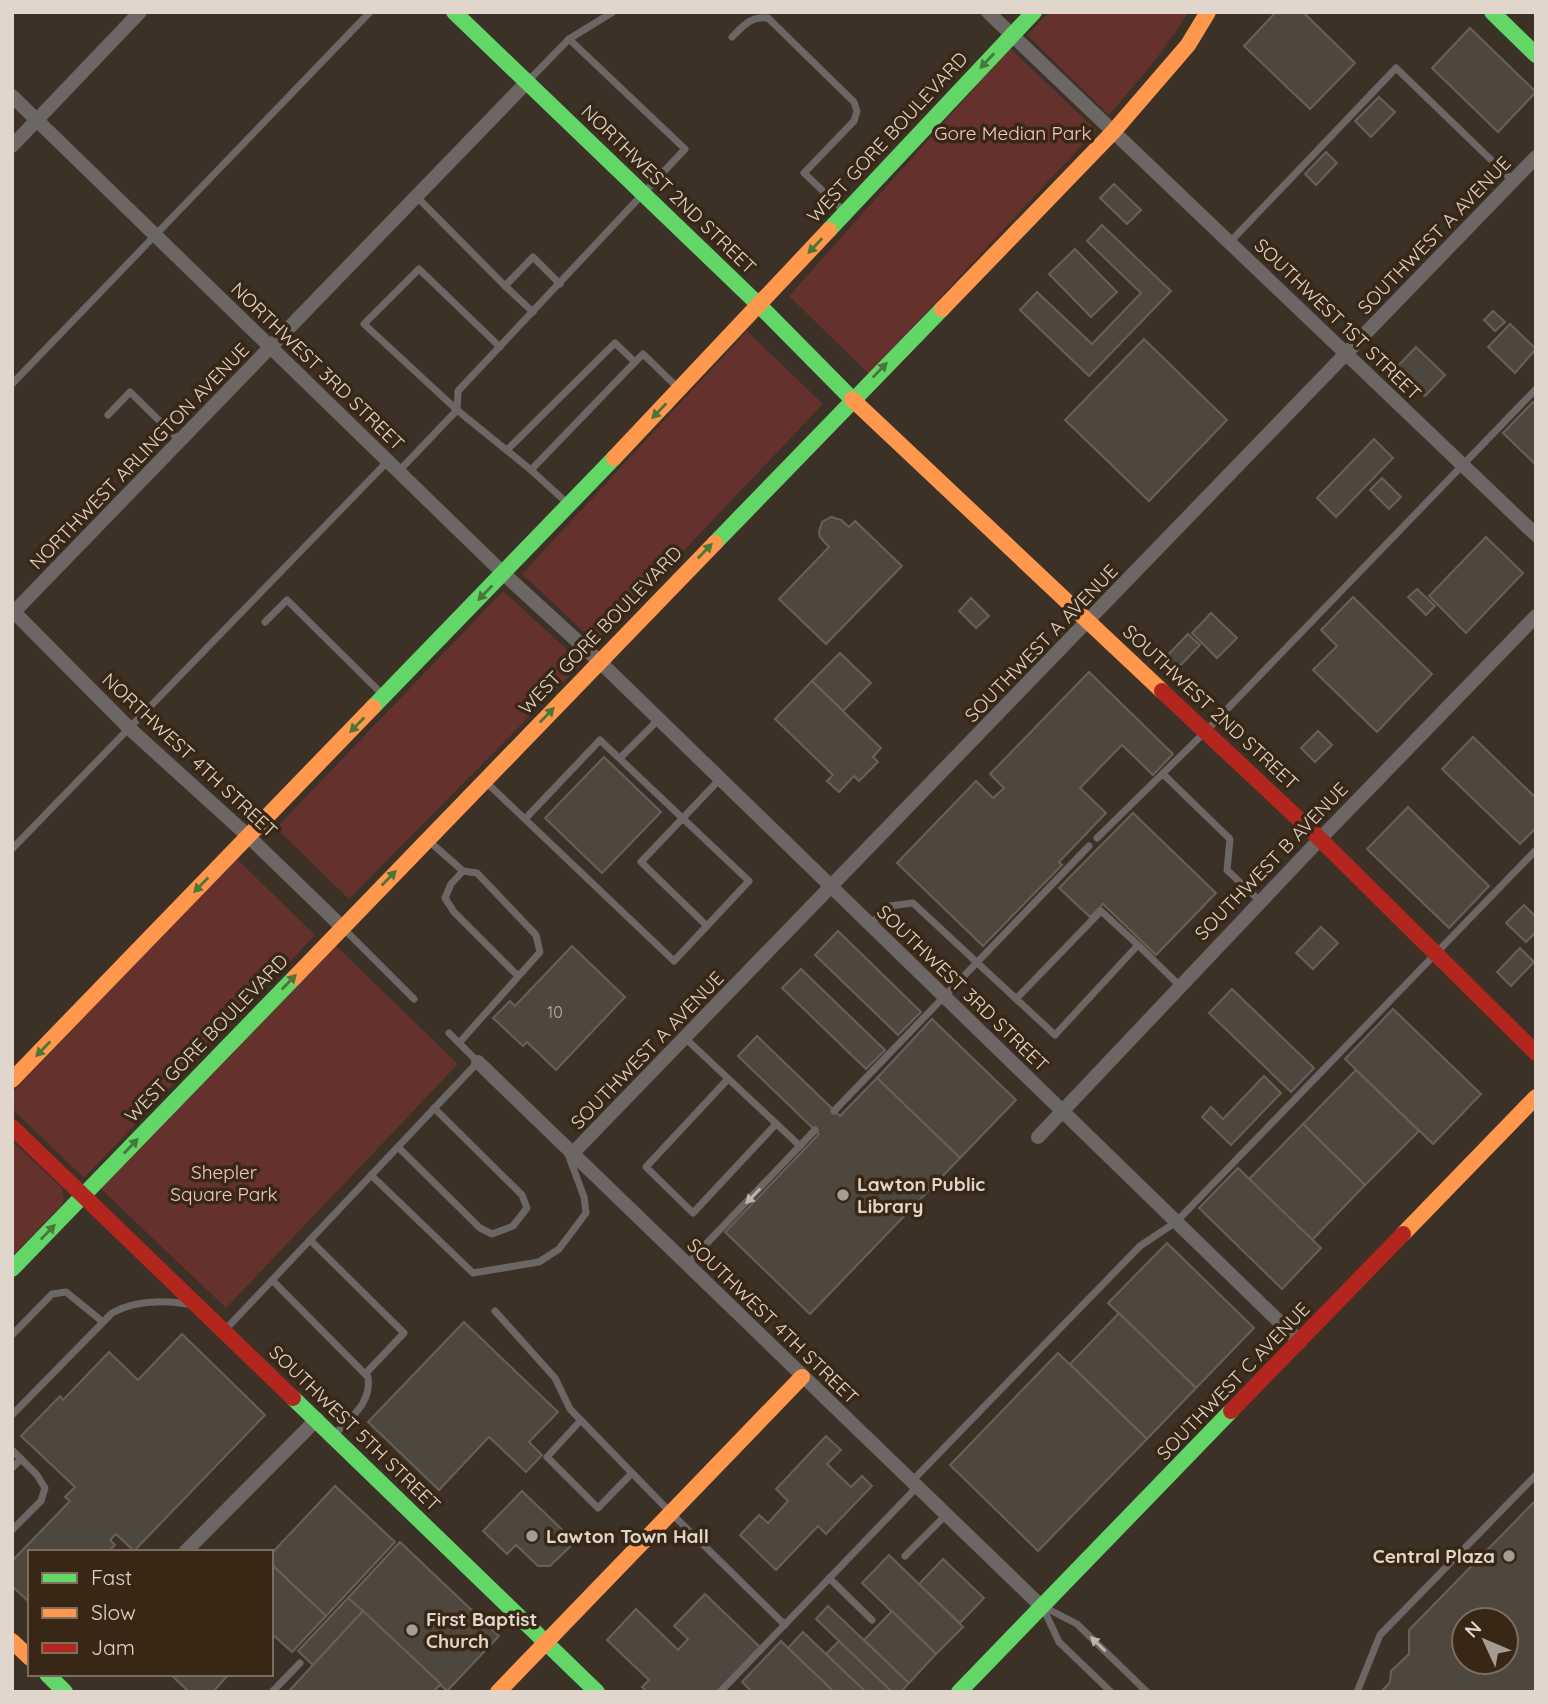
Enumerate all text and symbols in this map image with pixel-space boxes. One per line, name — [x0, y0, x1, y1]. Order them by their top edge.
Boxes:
street label: WEST GORE BOULEVARD — [801, 47, 973, 227]
one-way arrow — [979, 52, 995, 69]
street label: NORTHWEST 2ND STREET — [577, 99, 761, 279]
park label: Gore Median Park — [934, 121, 1092, 145]
street label: SOUTHWEST A AVENUE — [1352, 151, 1516, 319]
street label: SOUTHWEST 1ST STREET — [1250, 233, 1426, 405]
one-way arrow — [808, 237, 824, 254]
street label: NORTHWEST 3RD STREET — [226, 277, 410, 455]
street label: NORTHWEST ARLINGTON AVENUE — [24, 338, 254, 574]
one-way arrow — [872, 362, 888, 379]
one-way arrow — [652, 402, 668, 419]
street label: WEST GORE BOULEVARD — [513, 541, 687, 719]
one-way arrow — [697, 543, 713, 560]
street label: SOUTHWEST A AVENUE — [959, 559, 1123, 727]
one-way arrow — [477, 584, 493, 601]
street label: SOUTHWEST 2ND STREET — [1118, 619, 1304, 795]
street label: NORTHWEST 4TH STREET — [97, 668, 283, 842]
one-way arrow — [539, 707, 555, 724]
one-way arrow — [348, 716, 365, 733]
street label: SOUTHWEST B AVENUE — [1189, 777, 1353, 945]
one-way arrow — [381, 870, 398, 887]
one-way arrow — [193, 876, 209, 893]
street label: SOUTHWEST 3RD STREET — [872, 900, 1054, 1076]
street label: WEST GORE BOULEVARD — [119, 949, 293, 1127]
street label: SOUTHWEST A AVENUE — [565, 966, 729, 1134]
one-way arrow — [280, 974, 296, 991]
house number: 10 — [547, 1002, 563, 1022]
one-way arrow — [35, 1040, 51, 1057]
one-way arrow — [122, 1138, 138, 1155]
park label: Shepler Square Park — [170, 1160, 278, 1206]
place label: Lawton Public Library — [857, 1172, 985, 1218]
one-way arrow — [744, 1187, 761, 1204]
marker: Lawton Public Library — [835, 1187, 851, 1203]
one-way arrow — [39, 1224, 55, 1241]
street label: SOUTHWEST 4TH STREET — [682, 1233, 864, 1409]
street label: SOUTHWEST C AVENUE — [1151, 1297, 1315, 1465]
street label: SOUTHWEST 5TH STREET — [264, 1340, 446, 1516]
place label: Lawton Town Hall — [546, 1524, 709, 1548]
marker: Lawton Town Hall — [524, 1528, 540, 1544]
place label: Central Plaza — [1373, 1544, 1495, 1568]
marker: Central Plaza — [1501, 1548, 1517, 1564]
legend — [28, 1550, 273, 1676]
text: Fast — [91, 1564, 132, 1590]
text: Slow — [91, 1599, 136, 1625]
north arrow — [1450, 1606, 1520, 1676]
place label: First Baptist Church — [426, 1607, 537, 1653]
text: N — [1459, 1616, 1486, 1643]
marker: First Baptist Church — [404, 1622, 420, 1638]
text: Jam — [91, 1634, 135, 1660]
one-way arrow — [1090, 1637, 1107, 1653]

